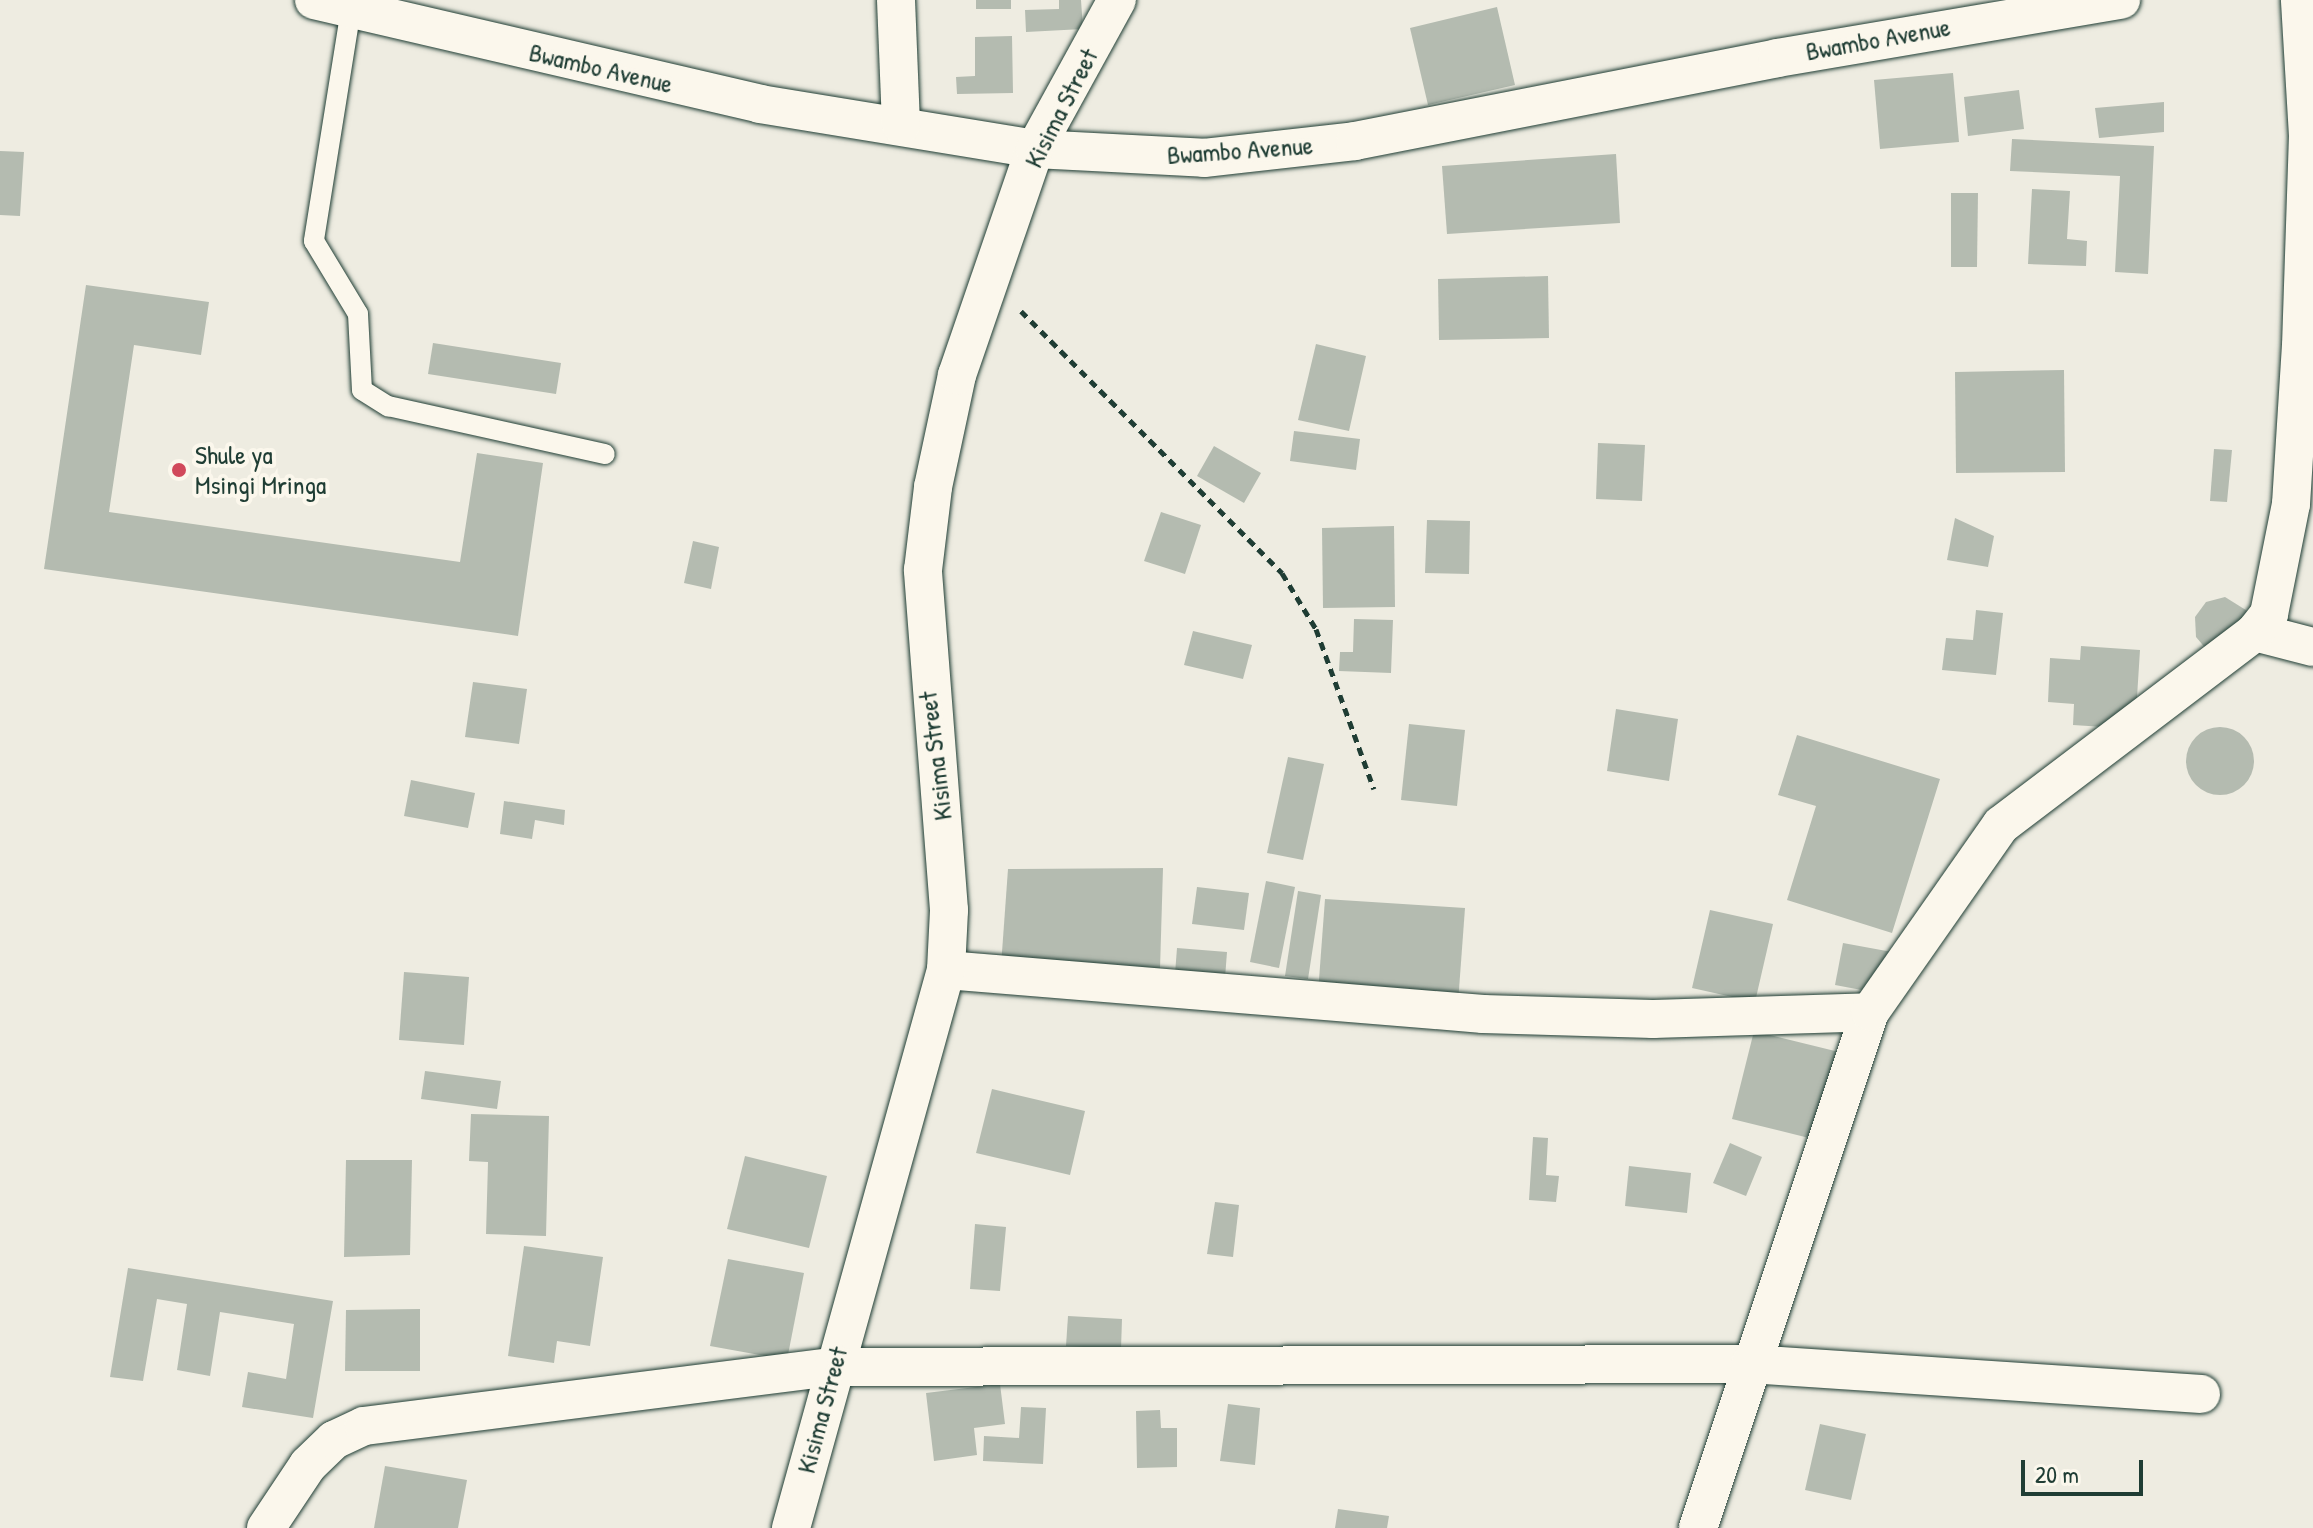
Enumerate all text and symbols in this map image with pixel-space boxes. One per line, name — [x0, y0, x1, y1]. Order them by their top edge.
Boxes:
street label: Bwambo Avenue — [1803, 11, 1953, 67]
street label: Bwambo Avenue — [526, 36, 676, 100]
street label: Kisima Street — [1018, 43, 1104, 173]
street label: Bwambo Avenue — [1166, 129, 1314, 171]
place label: Shule ya Msingi Mringa — [195, 439, 326, 500]
marker: Shule ya Msingi Mringa — [170, 461, 188, 479]
street label: Kisima Street — [912, 690, 958, 822]
street label: Kisima Street — [790, 1343, 854, 1477]
scale bar — [2025, 1444, 2147, 1494]
text: 20 m — [2035, 1458, 2079, 1490]

